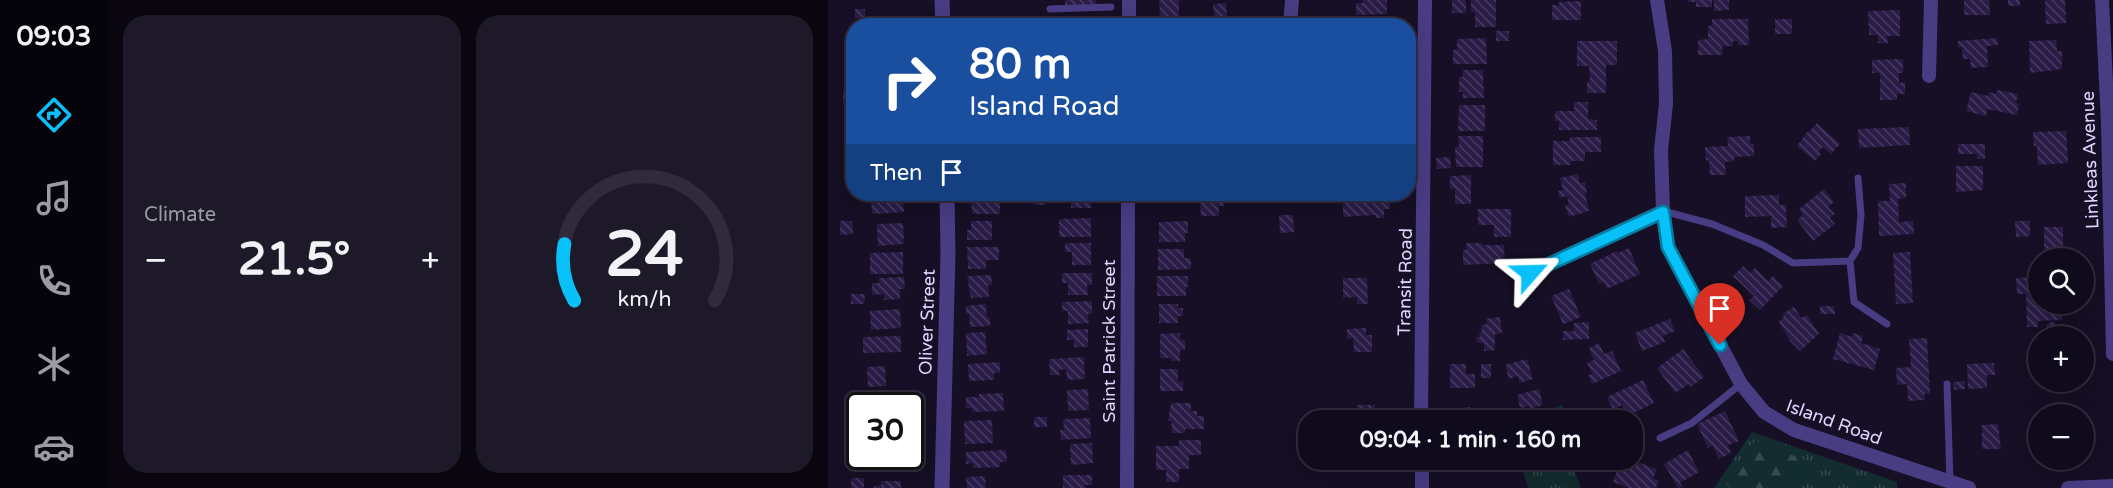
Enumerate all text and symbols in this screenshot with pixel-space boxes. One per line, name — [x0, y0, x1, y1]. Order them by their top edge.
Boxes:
text: 09:03 — [17, 20, 91, 53]
text: 80 m — [969, 39, 1071, 90]
icon: right — [870, 42, 948, 120]
text: Island Road — [969, 90, 1120, 123]
street label: Linkleas Avenue — [2077, 91, 2103, 229]
icon: directions — [33, 94, 75, 136]
icon: arrive — [935, 156, 968, 189]
text: Then — [870, 160, 923, 186]
icon: music — [33, 177, 75, 219]
text: Climate — [144, 203, 216, 227]
text: 24 — [605, 218, 683, 293]
street label: Transit Road — [1393, 228, 1417, 336]
text: 21.5° — [238, 233, 351, 287]
text: − — [144, 241, 168, 280]
text: + — [421, 241, 439, 280]
position arrow — [1498, 241, 1562, 305]
map controls — [2028, 248, 2094, 470]
button: search — [2028, 248, 2094, 314]
street label: Saint Patrick Street — [1098, 259, 1120, 423]
icon: phone — [33, 260, 75, 302]
street label: Oliver Street — [914, 269, 940, 375]
pin — [1694, 283, 1745, 345]
text: km/h — [617, 286, 671, 312]
icon: arrive — [1703, 292, 1736, 325]
button: + — [2028, 326, 2094, 392]
icon: climate — [33, 343, 75, 385]
speed limit sign: 30 — [846, 392, 924, 470]
street label: Island Road — [1783, 394, 1885, 450]
button: − — [2028, 404, 2094, 470]
icon: car — [33, 426, 75, 468]
text: 09:04 · 1 min · 160 m — [1360, 427, 1581, 453]

